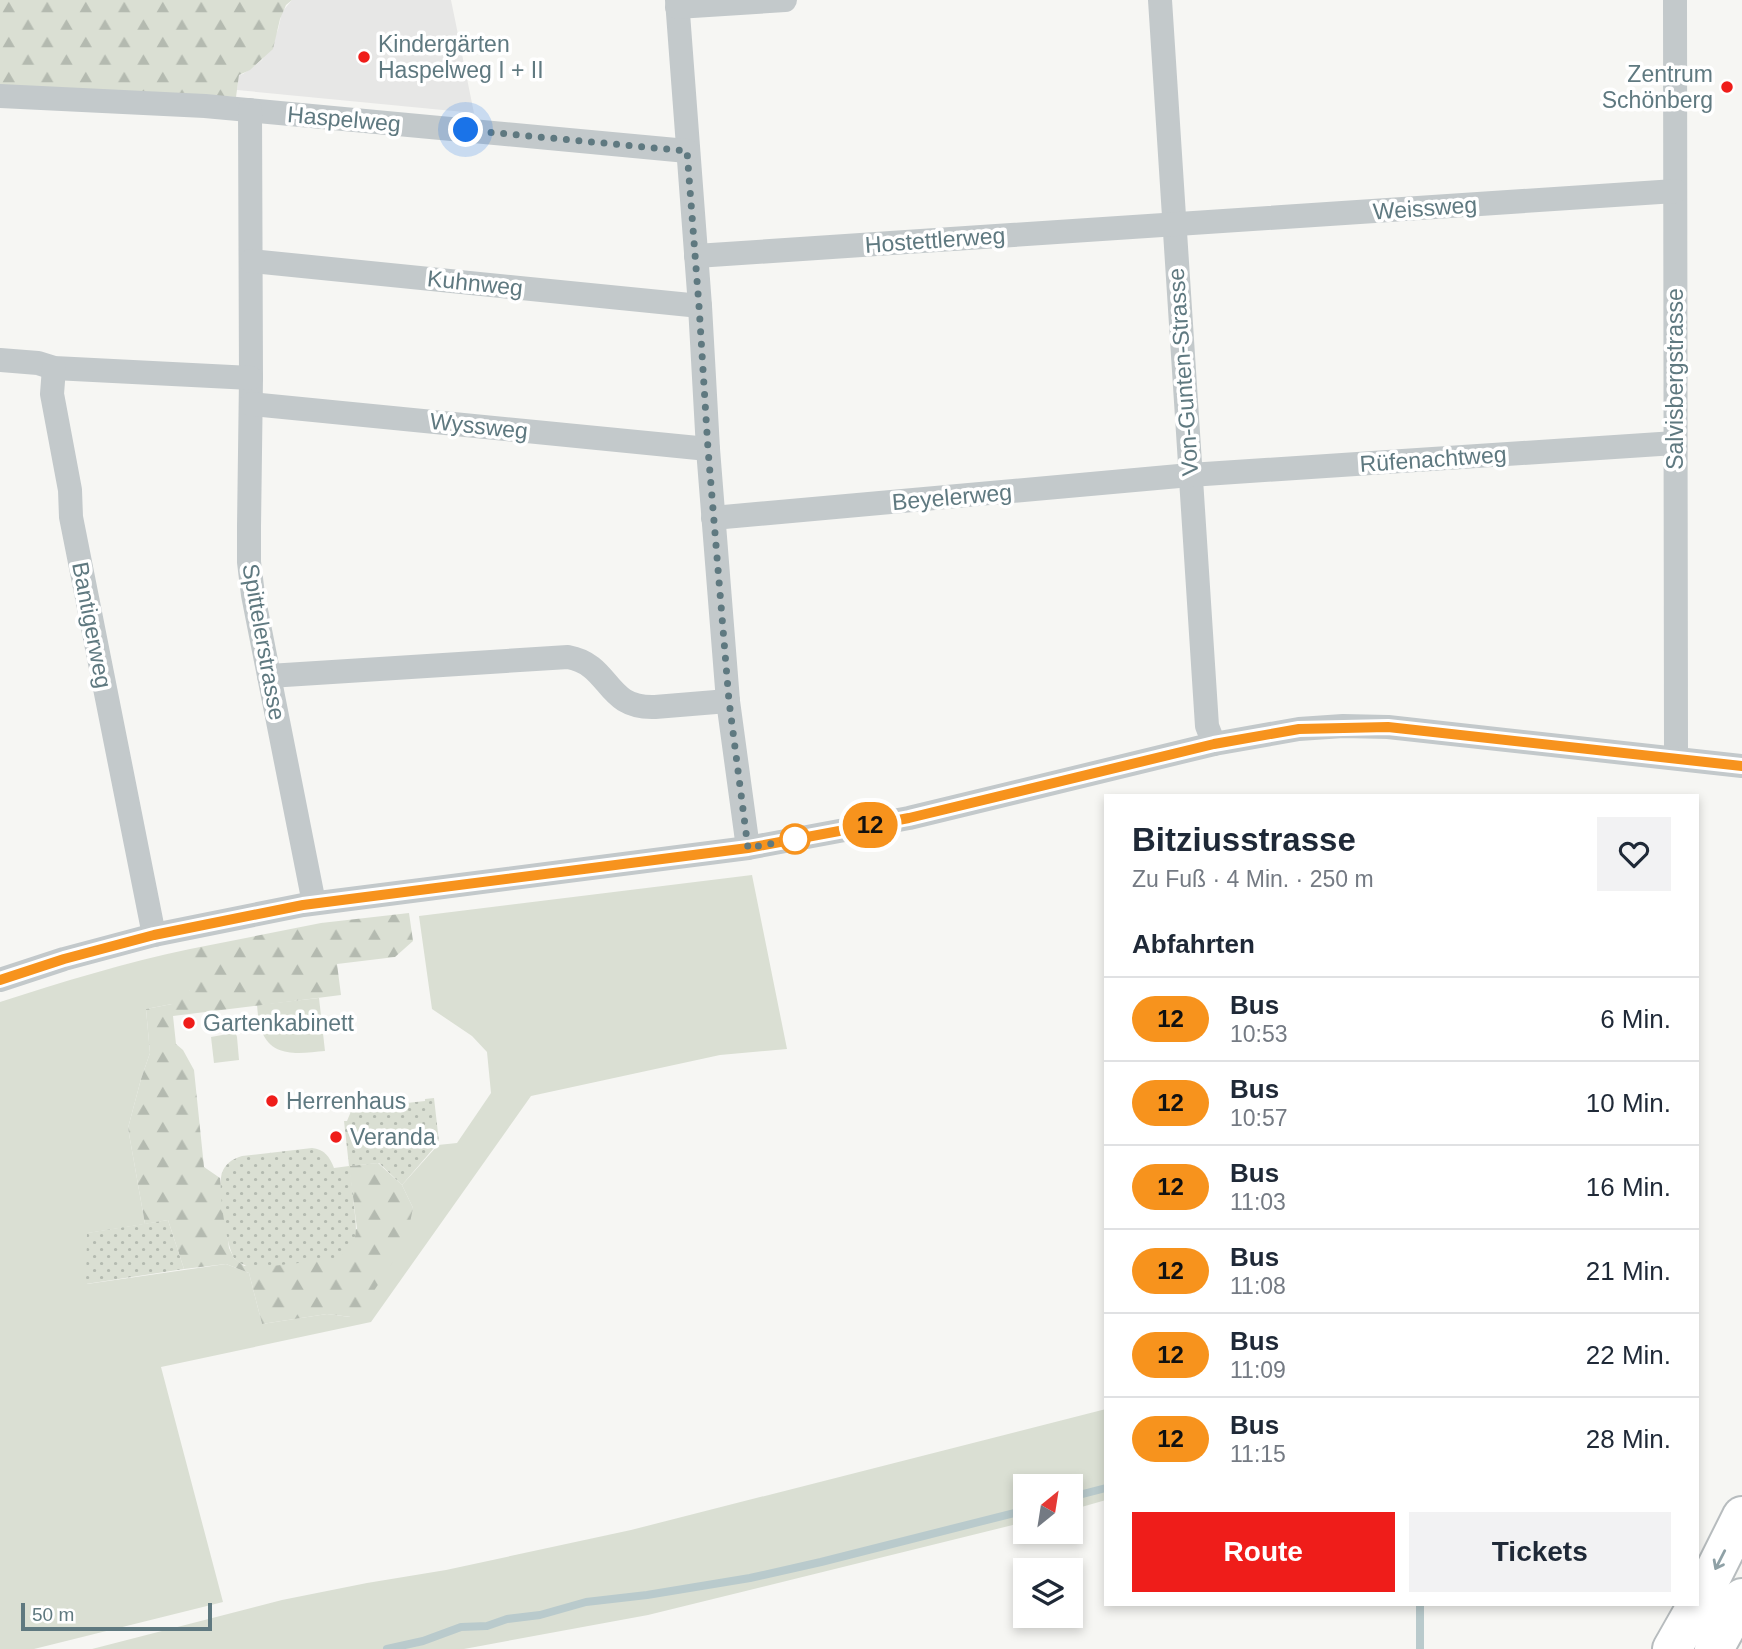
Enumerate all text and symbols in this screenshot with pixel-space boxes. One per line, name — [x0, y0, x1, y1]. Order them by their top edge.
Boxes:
place label: Kindergärten Haspelweg I + II — [378, 31, 544, 83]
marker: Kindergärten Haspelweg I + II — [356, 49, 372, 65]
place label: Zentrum Schönberg — [1602, 61, 1713, 113]
marker: Zentrum Schönberg — [1719, 79, 1735, 95]
street label: Haspelweg — [286, 101, 402, 137]
your location — [448, 112, 483, 147]
street label: Weissweg — [1372, 191, 1478, 225]
street label: Hostettlerweg — [864, 222, 1006, 258]
street label: Kuhnweg — [426, 265, 524, 301]
street label: Von-Gunten-Strasse — [1163, 267, 1203, 477]
street label: Salvisbergstrasse — [1662, 288, 1688, 470]
street label: Wyssweg — [429, 408, 529, 444]
street label: Rüfenachtweg — [1359, 441, 1507, 477]
street label: Beyelerweg — [891, 479, 1013, 515]
street label: Bantigerweg — [67, 560, 117, 690]
street label: Spittelerstrasse — [237, 562, 291, 722]
line badge: 12 — [838, 802, 902, 848]
text: 12 — [857, 811, 883, 838]
button: heart — [1597, 817, 1671, 891]
text: Bitziusstrasse — [1132, 821, 1356, 858]
unlabelled marker — [780, 824, 810, 854]
text: Zu Fuß · 4 Min. · 250 m — [1132, 866, 1374, 892]
text: Abfahrten — [1132, 929, 1255, 959]
text: Bus — [1230, 990, 1279, 1020]
text: 6 Min. — [1600, 1004, 1671, 1034]
text: 12 — [1157, 1005, 1184, 1032]
place label: Gartenkabinett — [203, 1010, 354, 1036]
marker: Gartenkabinett — [181, 1015, 197, 1031]
text: 10:53 — [1230, 1021, 1288, 1047]
text: Bus — [1230, 1074, 1279, 1104]
place label: Herrenhaus — [286, 1088, 406, 1114]
text: 10 Min. — [1586, 1088, 1671, 1118]
text: 12 — [1157, 1089, 1184, 1116]
marker: Herrenhaus — [264, 1093, 280, 1109]
text: 10:57 — [1230, 1105, 1288, 1131]
place label: Veranda — [350, 1124, 436, 1150]
marker: Veranda — [328, 1129, 344, 1145]
text: Bus — [1230, 1158, 1279, 1188]
text: 16 Min. — [1586, 1172, 1671, 1202]
text: 12 — [1157, 1173, 1184, 1200]
text: 11:03 — [1230, 1189, 1286, 1215]
text: Bus — [1230, 1242, 1279, 1272]
text: 21 Min. — [1586, 1256, 1671, 1286]
text: 12 — [1157, 1257, 1184, 1284]
text: 11:08 — [1230, 1273, 1286, 1299]
text: Bus — [1230, 1326, 1279, 1356]
text: 22 Min. — [1586, 1340, 1671, 1370]
text: 12 — [1157, 1341, 1184, 1368]
text: 11:09 — [1230, 1357, 1286, 1383]
text: Bus — [1230, 1410, 1279, 1440]
text: 28 Min. — [1586, 1424, 1671, 1454]
text: 12 — [1157, 1425, 1184, 1452]
text: 11:15 — [1230, 1441, 1286, 1467]
north arrow — [1013, 1474, 1083, 1544]
map controls — [1013, 1474, 1083, 1628]
button: Route — [1132, 1512, 1395, 1592]
button: Tickets — [1409, 1512, 1671, 1592]
one-way arrow — [1713, 1549, 1727, 1570]
button: layers — [1013, 1558, 1083, 1628]
scale bar — [21, 1600, 212, 1632]
text: 50 m — [32, 1604, 74, 1625]

